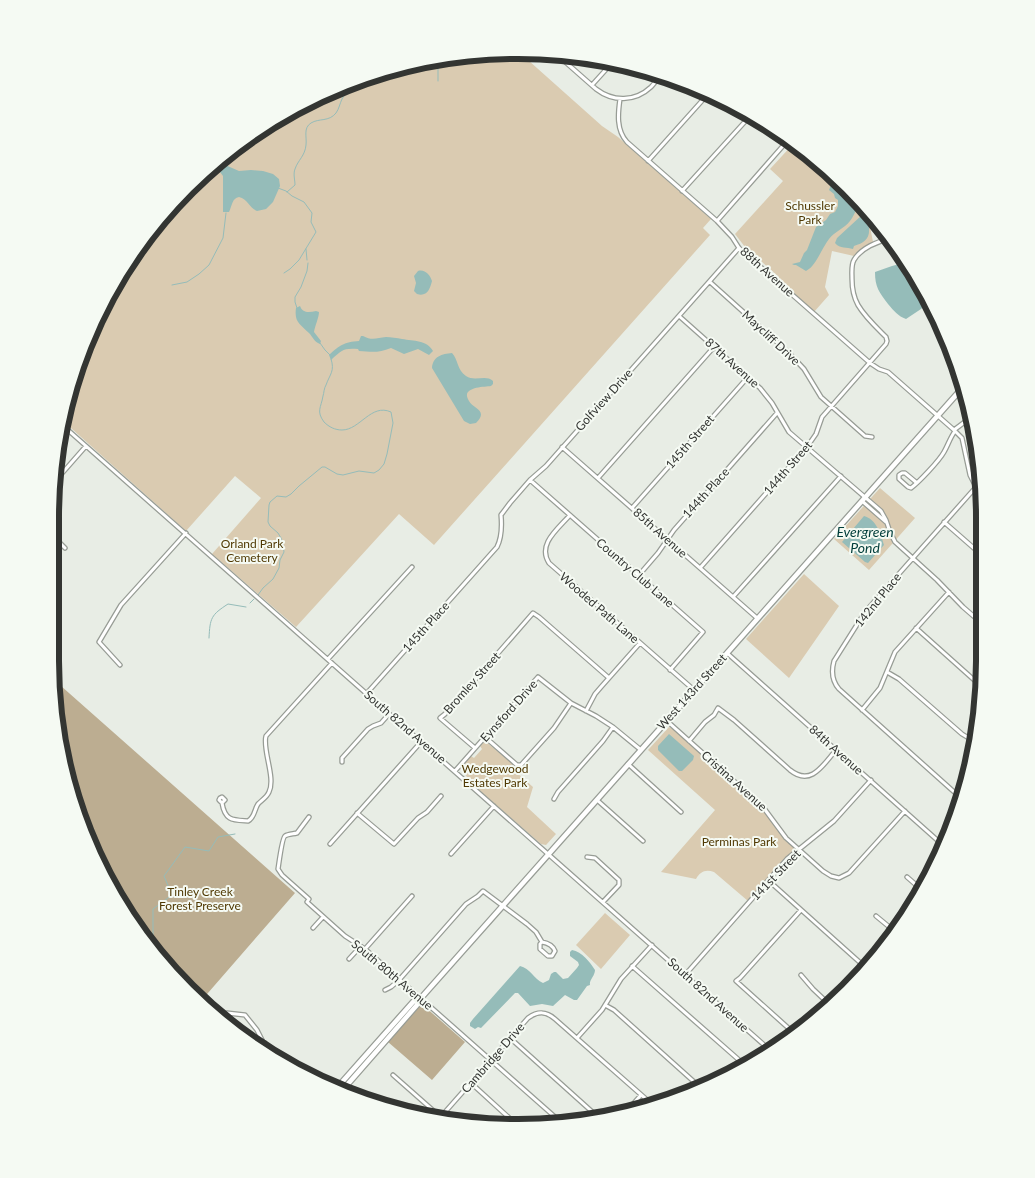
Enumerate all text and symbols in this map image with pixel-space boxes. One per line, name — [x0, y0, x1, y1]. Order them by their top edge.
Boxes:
park label: Schussler Park — [785, 198, 835, 227]
street label: 88th Avenue — [737, 244, 797, 300]
street label: Maycliff Drive — [739, 307, 803, 368]
street label: 87th Avenue — [702, 335, 762, 391]
street label: Golfview Drive — [572, 365, 636, 434]
street label: 145th Street — [662, 411, 718, 472]
street label: 144th Street — [760, 437, 816, 498]
street label: 144th Place — [679, 464, 732, 521]
street label: 85th Avenue — [630, 505, 690, 561]
water label: Evergreen Pond — [836, 523, 894, 556]
street label: Country Club Lane — [593, 535, 677, 610]
park label: Orland Park Cemetery — [221, 536, 284, 565]
street label: Wooded Path Lane — [557, 569, 642, 646]
street label: 142nd Place — [851, 570, 904, 630]
street label: 145th Place — [399, 598, 452, 655]
street label: Bromley Street — [440, 648, 504, 717]
street label: West 143rd Street — [654, 650, 730, 733]
street label: Eynsford Drive — [477, 677, 540, 745]
street label: South 82nd Avenue — [361, 687, 449, 766]
street label: 84th Avenue — [806, 722, 866, 778]
street label: Cristina Avenue — [699, 747, 770, 814]
park label: Wedgewood Estates Park — [462, 761, 528, 790]
park label: Perminas Park — [702, 834, 777, 849]
street label: 141st Street — [748, 846, 804, 903]
park label: Tinley Creek Forest Preserve — [159, 884, 241, 913]
street label: South 80th Avenue — [349, 936, 436, 1013]
street label: South 82nd Avenue — [665, 954, 752, 1035]
street label: Cambridge Drive — [458, 1019, 527, 1096]

